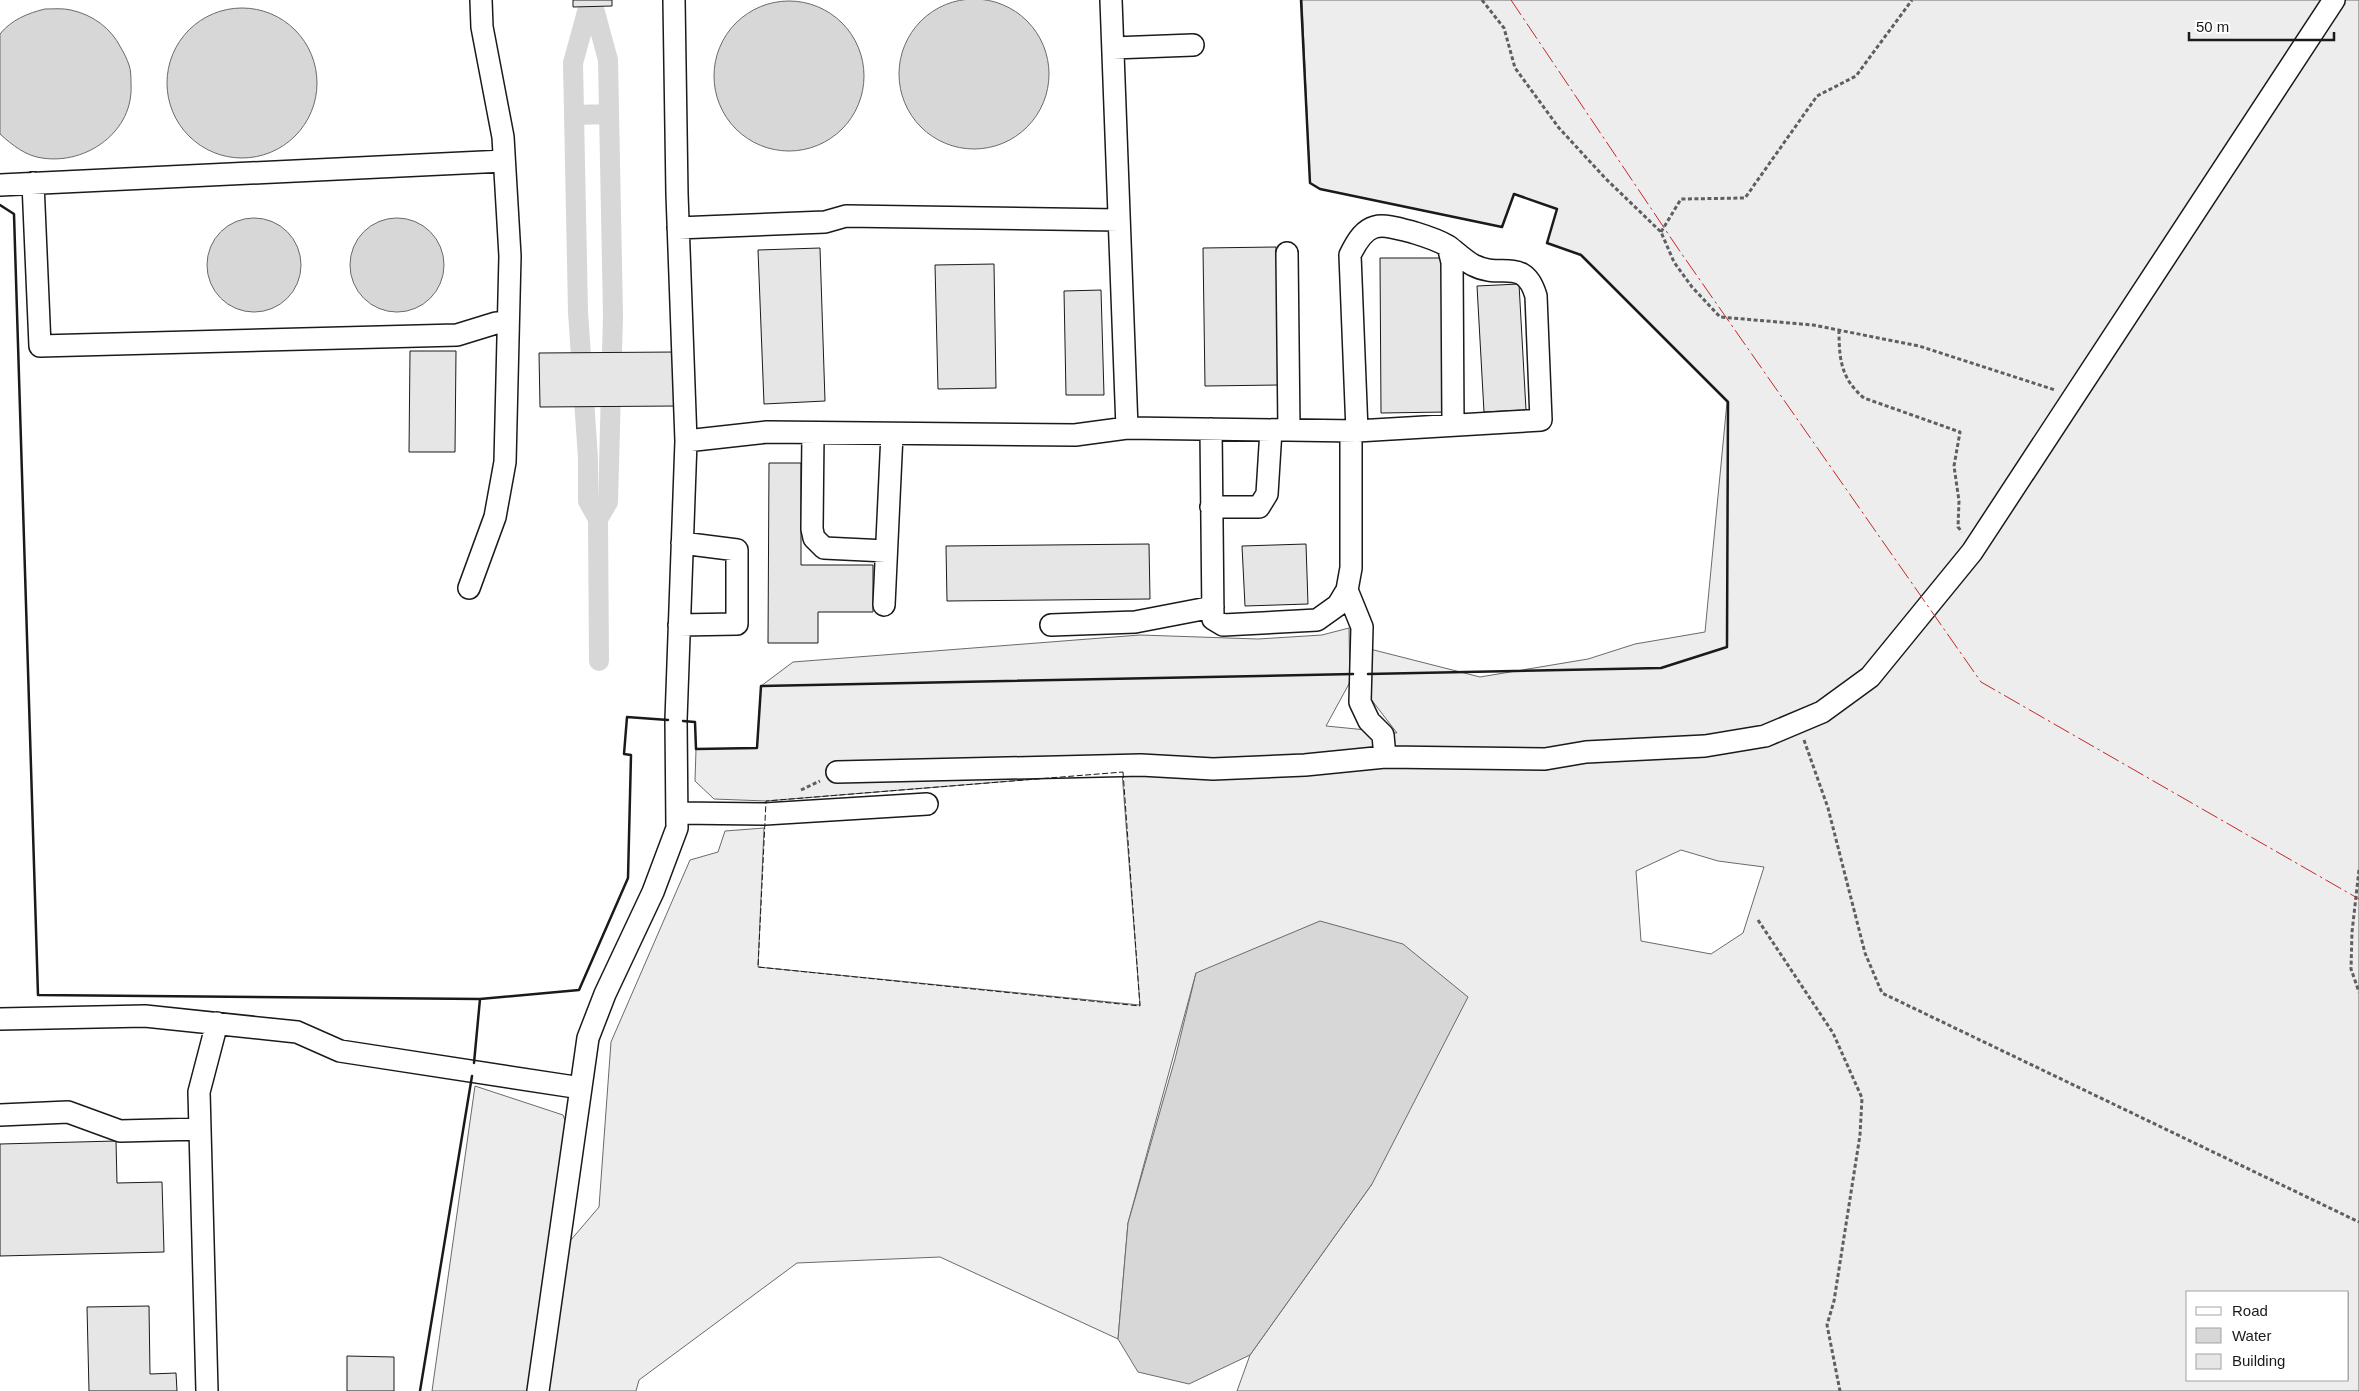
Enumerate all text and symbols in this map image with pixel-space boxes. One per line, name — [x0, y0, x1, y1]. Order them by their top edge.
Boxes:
scale bar — [2189, 10, 2334, 42]
text: 50 m — [2196, 18, 2229, 35]
legend — [2186, 1291, 2349, 1381]
text: Road — [2232, 1302, 2268, 1319]
text: Water — [2232, 1327, 2271, 1344]
text: Building — [2232, 1352, 2285, 1369]

